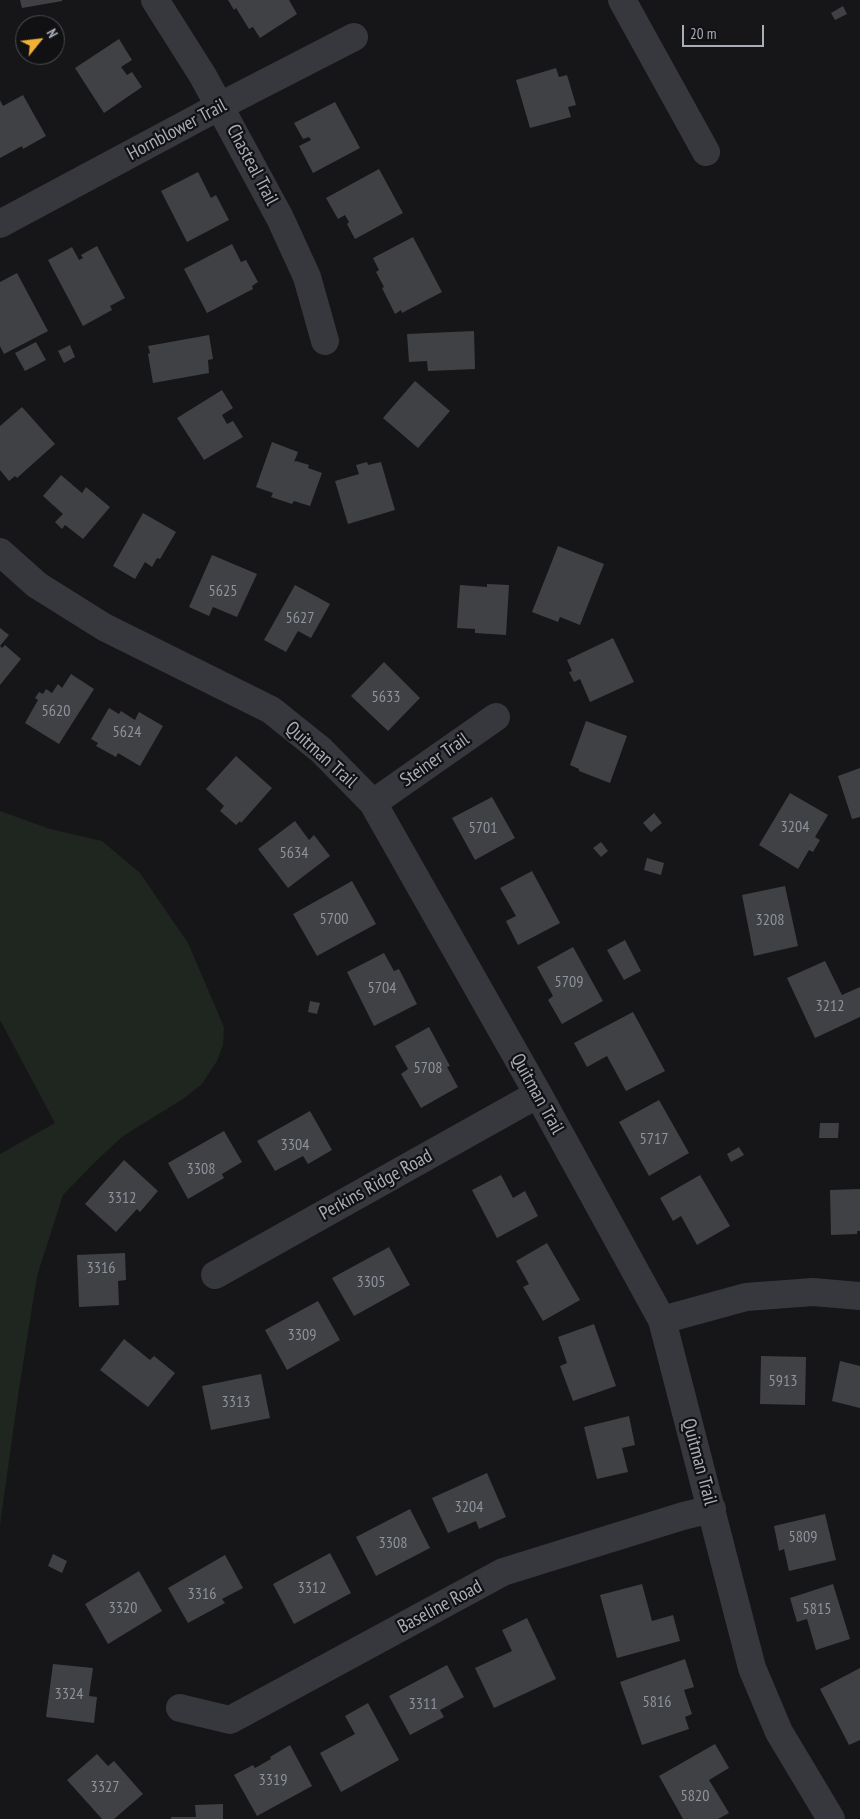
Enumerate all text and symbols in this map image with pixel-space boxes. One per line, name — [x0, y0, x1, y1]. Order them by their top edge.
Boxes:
north arrow — [15, 15, 65, 65]
scale bar — [685, 15, 768, 47]
text: 20 m — [690, 24, 716, 43]
text: N — [43, 26, 62, 41]
street label: Hornblower Trail — [124, 94, 230, 166]
street label: Chasteal Trail — [221, 121, 283, 209]
house number: 5625 — [209, 581, 237, 601]
house number: 5627 — [286, 608, 314, 628]
house number: 5633 — [372, 687, 400, 707]
house number: 5620 — [42, 701, 70, 721]
street label: Quitman Trail — [280, 717, 362, 793]
house number: 5624 — [113, 722, 141, 742]
street label: Steiner Trail — [396, 728, 474, 792]
house number: 3204 — [781, 817, 809, 837]
house number: 5701 — [469, 818, 497, 838]
house number: 5634 — [280, 843, 308, 863]
house number: 5700 — [320, 909, 348, 929]
house number: 3208 — [756, 910, 784, 930]
house number: 5709 — [555, 972, 583, 992]
house number: 5704 — [368, 978, 396, 998]
house number: 3212 — [816, 996, 844, 1016]
street label: Quitman Trail — [506, 1050, 568, 1138]
house number: 5708 — [414, 1058, 442, 1078]
house number: 5717 — [640, 1129, 668, 1149]
house number: 3304 — [281, 1135, 309, 1155]
street label: Perkins Ridge Road — [316, 1145, 436, 1225]
house number: 3308 — [187, 1159, 215, 1179]
house number: 3312 — [108, 1188, 136, 1208]
house number: 3316 — [87, 1258, 115, 1278]
house number: 3305 — [357, 1272, 385, 1292]
house number: 3309 — [288, 1325, 316, 1345]
house number: 5913 — [769, 1371, 797, 1391]
house number: 3313 — [222, 1392, 250, 1412]
street label: Quitman Trail — [677, 1416, 721, 1508]
house number: 3204 — [455, 1497, 483, 1517]
house number: 5809 — [789, 1527, 817, 1547]
house number: 3308 — [379, 1533, 407, 1553]
street label: Baseline Road — [394, 1575, 486, 1639]
house number: 3312 — [298, 1578, 326, 1598]
house number: 3316 — [188, 1584, 216, 1604]
house number: 3320 — [109, 1598, 137, 1618]
house number: 5815 — [803, 1599, 831, 1619]
house number: 3324 — [55, 1684, 83, 1704]
house number: 5816 — [643, 1692, 671, 1712]
house number: 3311 — [409, 1694, 437, 1714]
house number: 3319 — [259, 1770, 287, 1790]
house number: 3327 — [91, 1777, 119, 1797]
house number: 5820 — [681, 1786, 709, 1806]

